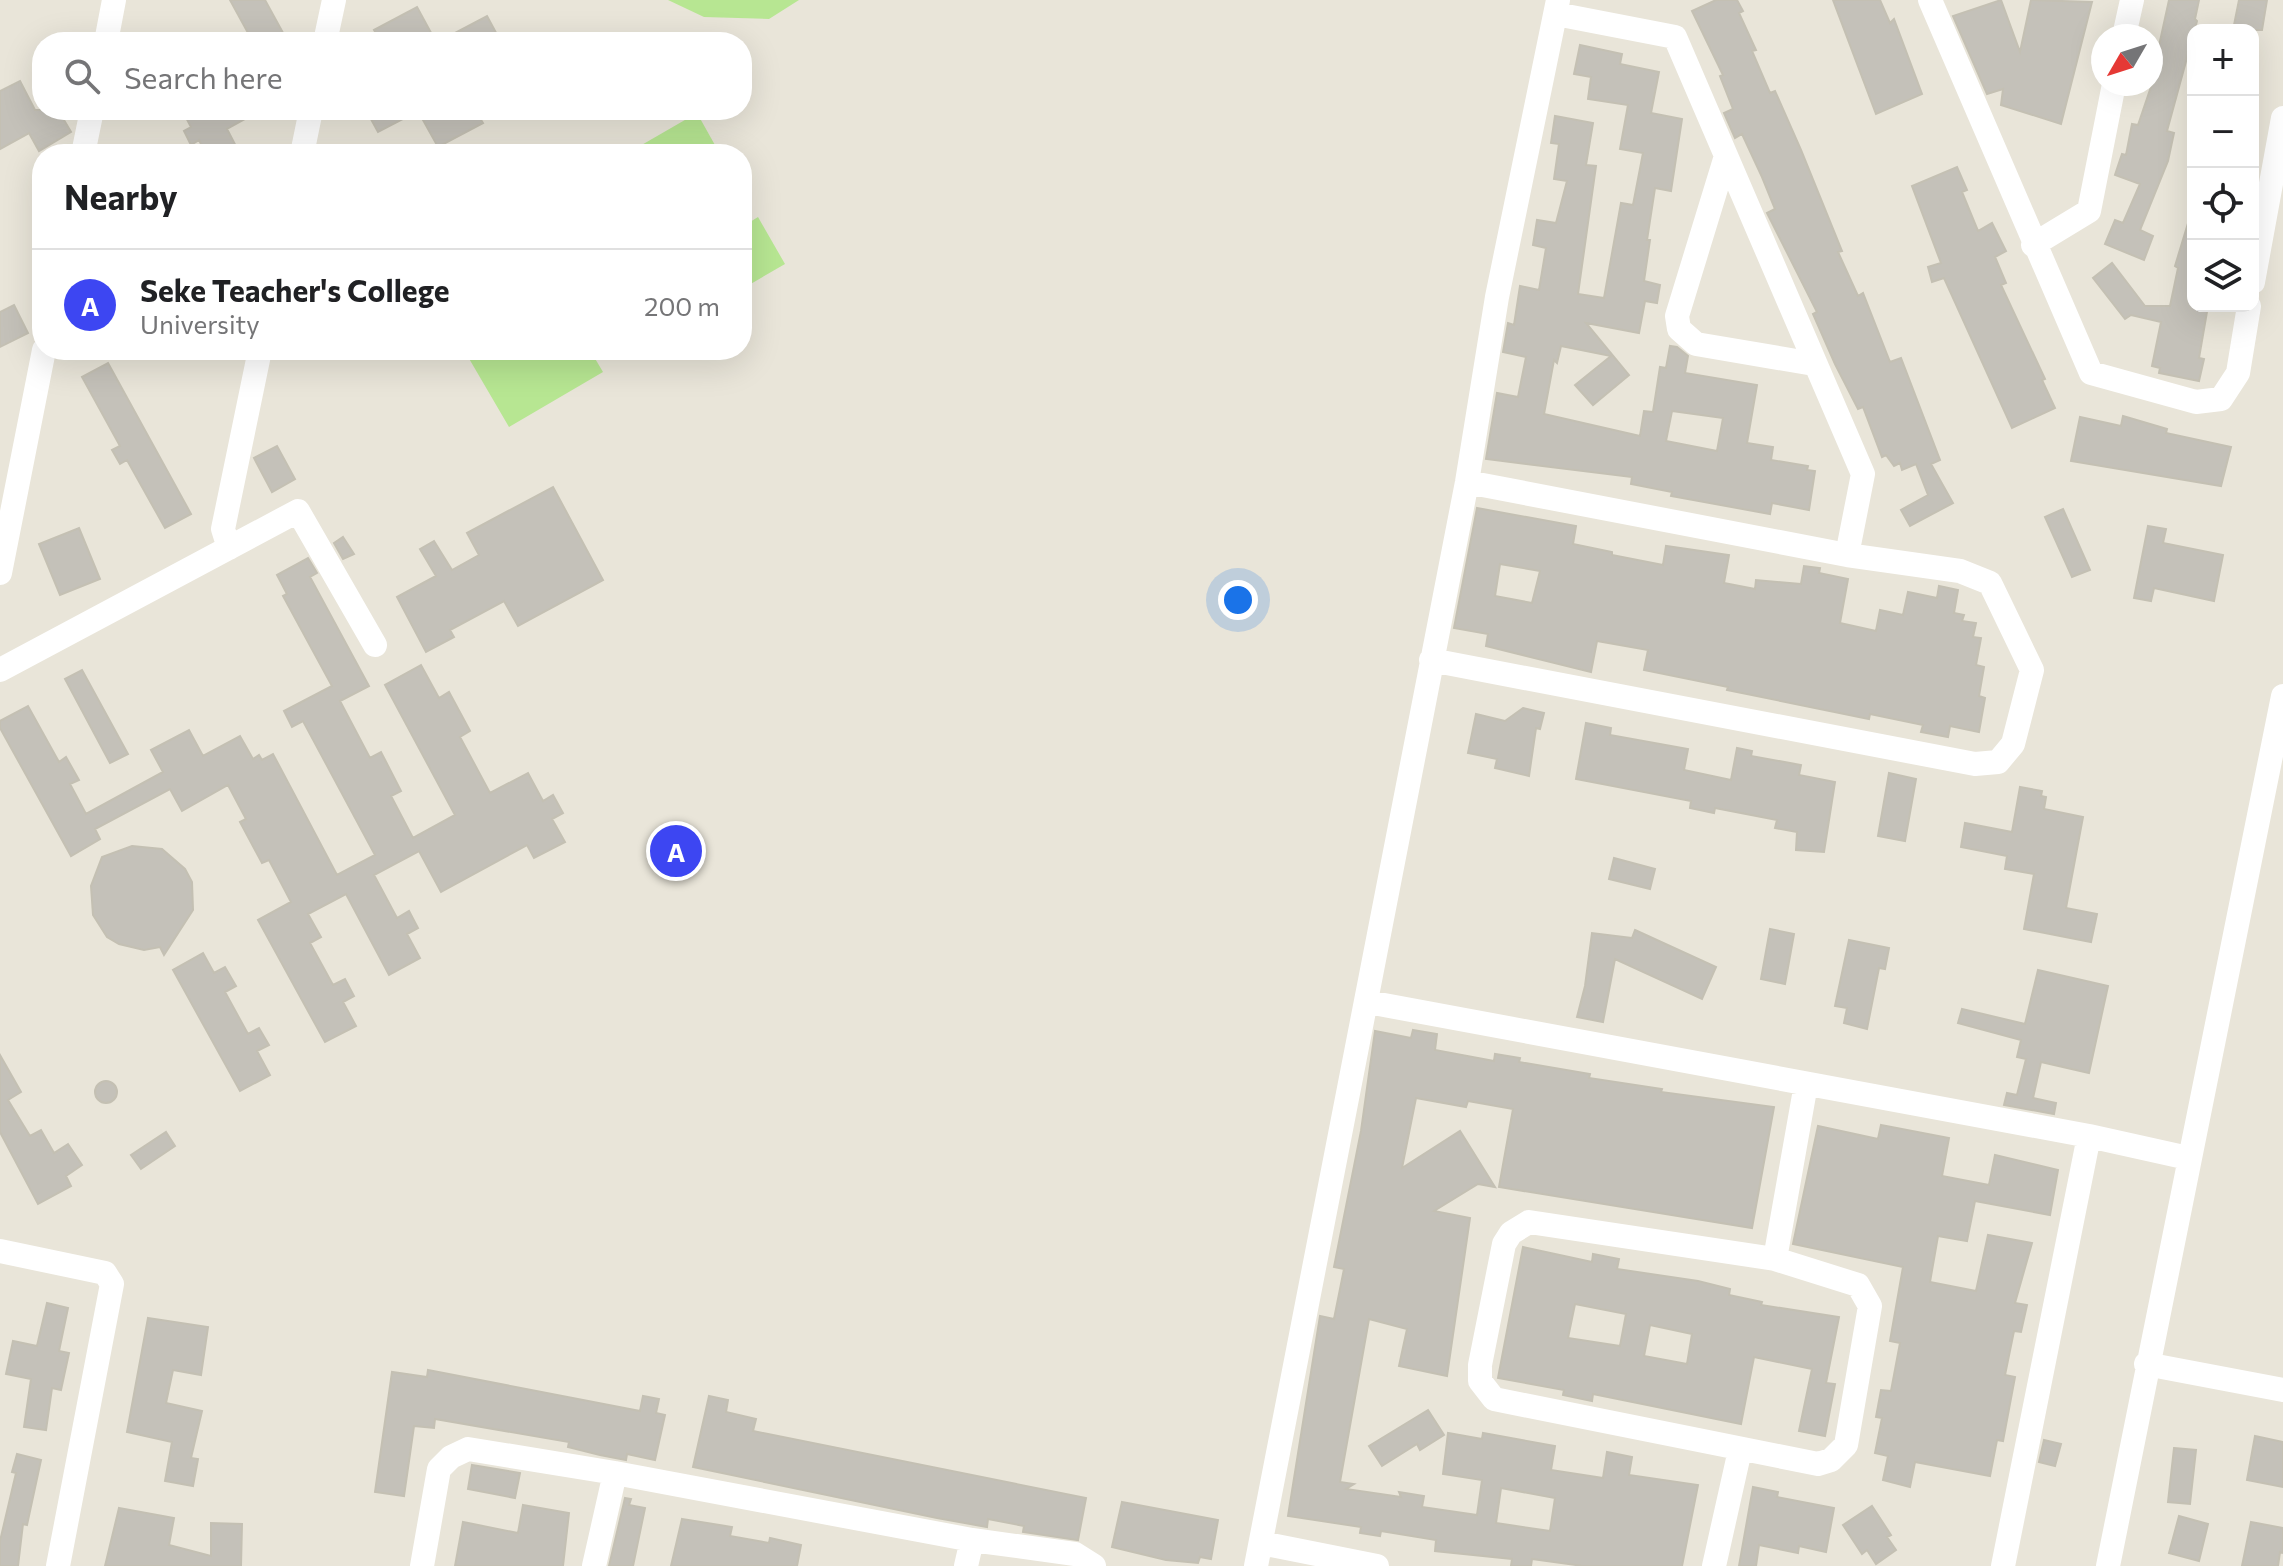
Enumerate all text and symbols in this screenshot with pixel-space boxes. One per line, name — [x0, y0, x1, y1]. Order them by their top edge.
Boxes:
north arrow — [2091, 24, 2163, 96]
map controls — [2187, 24, 2259, 312]
button: + — [2187, 24, 2259, 96]
search box — [32, 32, 752, 120]
icon: search — [60, 54, 104, 98]
text: Search here — [124, 58, 283, 95]
button: − — [2187, 96, 2259, 168]
button: locate — [2187, 168, 2259, 240]
text: Nearby — [64, 175, 178, 217]
button: layers — [2187, 240, 2259, 312]
text: Seke Teacher's College — [140, 271, 450, 308]
text: A — [81, 290, 99, 321]
text: 200 m — [644, 290, 720, 321]
text: University — [140, 308, 260, 339]
your location — [1218, 580, 1258, 620]
pin: A — [650, 821, 702, 881]

